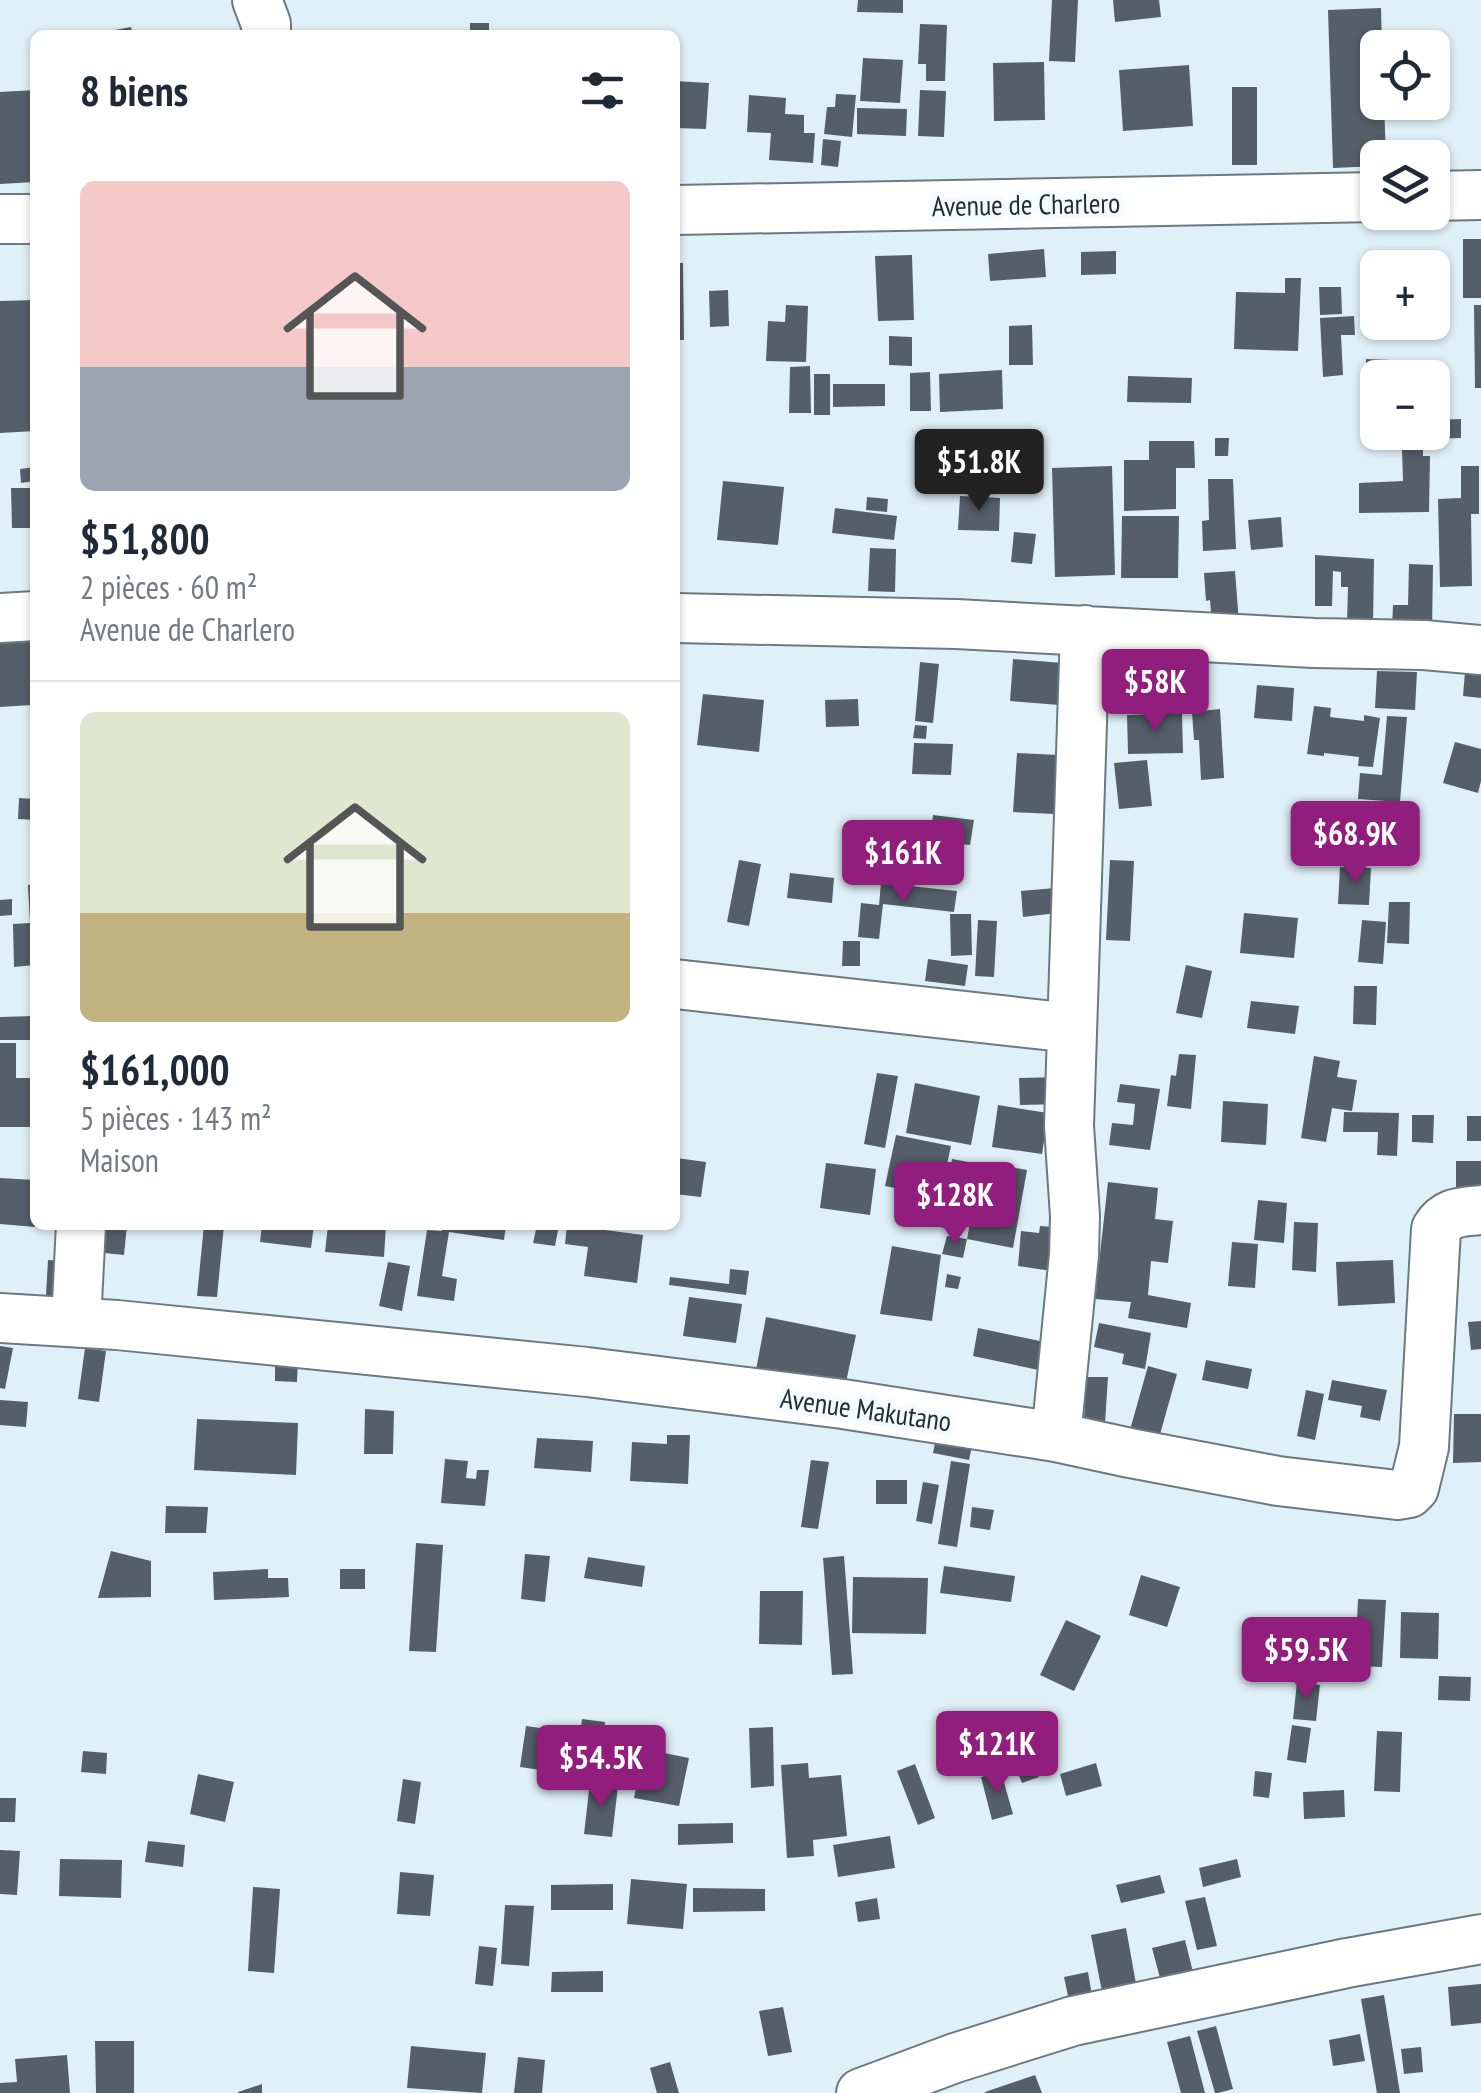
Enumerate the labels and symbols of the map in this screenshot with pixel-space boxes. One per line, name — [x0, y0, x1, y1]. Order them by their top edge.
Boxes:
street label: Avenue de Charlero — [932, 184, 1120, 224]
pin: $51.8K — [898, 429, 1060, 514]
pin: $58K — [1096, 649, 1214, 734]
pin: $68.9K — [1274, 801, 1436, 886]
pin: $161K — [833, 820, 973, 905]
pin: $128K — [885, 1162, 1025, 1247]
street label: Avenue Makutano — [778, 1379, 954, 1439]
pin: $59.5K — [1225, 1617, 1387, 1702]
pin: $121K — [927, 1711, 1067, 1796]
pin: $54.5K — [520, 1725, 682, 1810]

